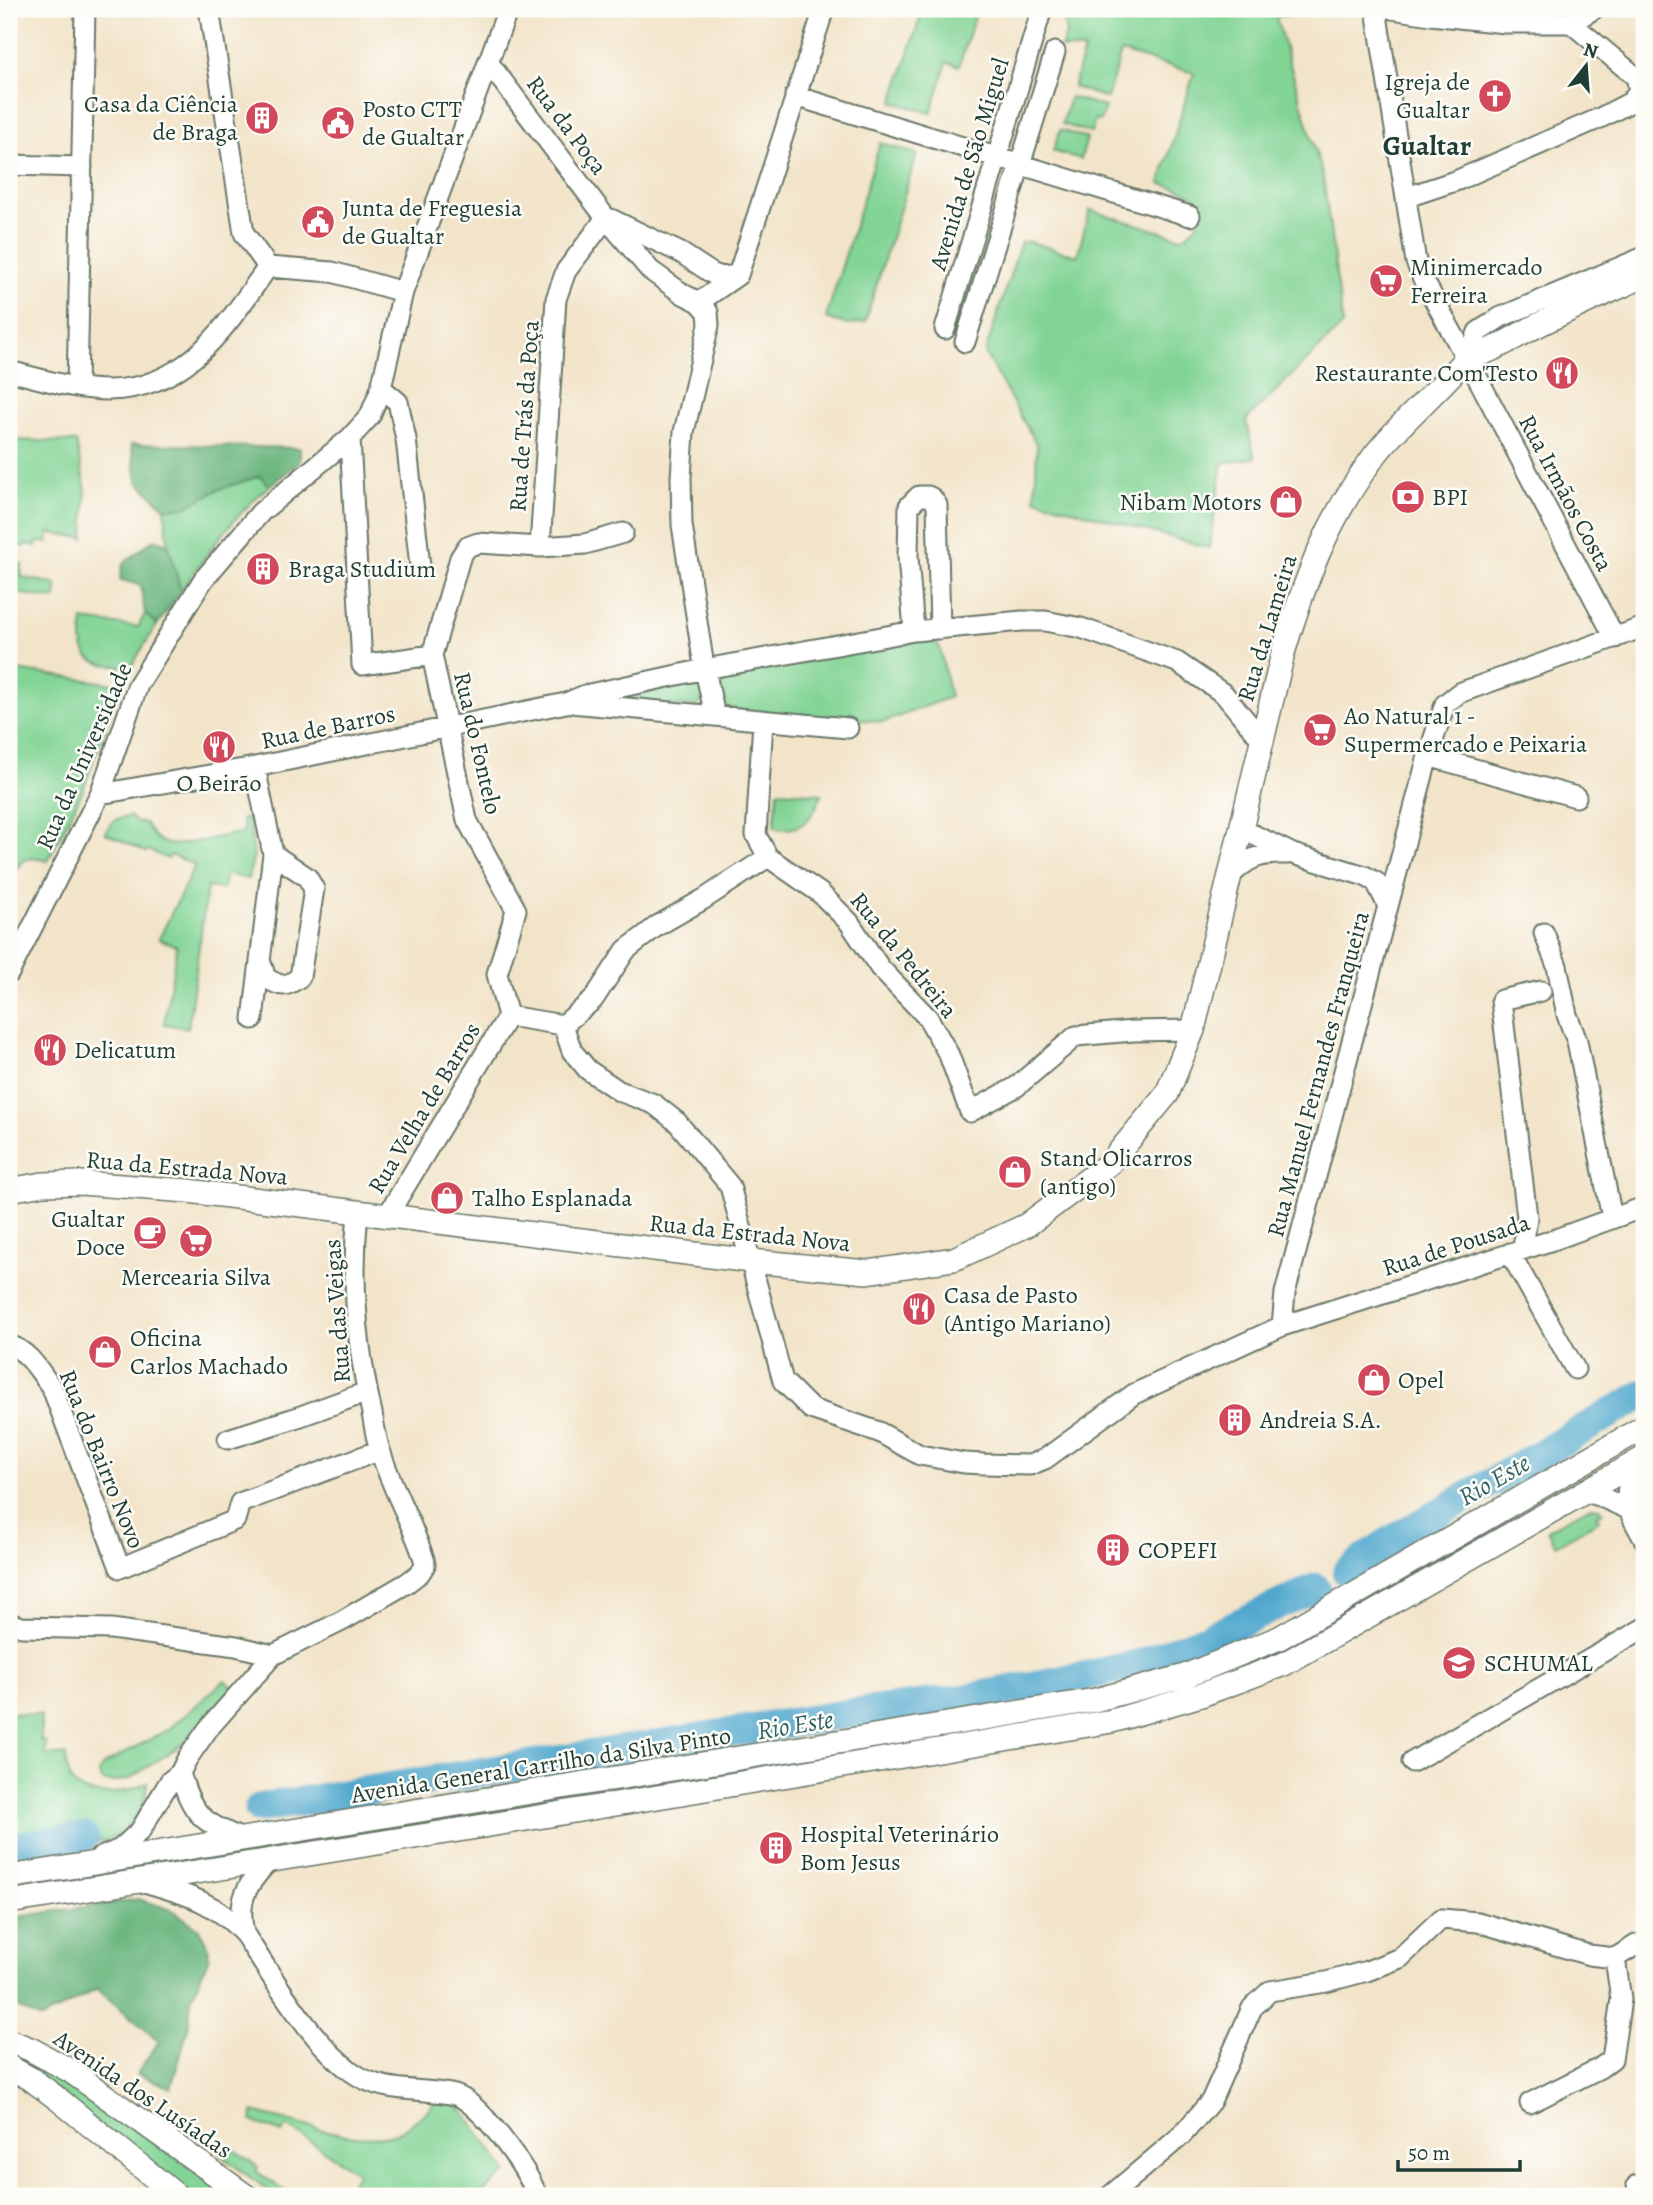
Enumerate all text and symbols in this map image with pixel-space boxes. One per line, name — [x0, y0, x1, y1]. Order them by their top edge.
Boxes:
north arrow — [1552, 32, 1622, 102]
text: N — [1580, 36, 1601, 65]
street label: Avenida de São Miguel — [921, 54, 1017, 275]
place label: Igreja de Gualtar — [1385, 66, 1470, 126]
street label: Rua da Poça — [519, 69, 615, 182]
church icon: Igreja de Gualtar — [1476, 77, 1514, 115]
place label: Casa da Ciência de Braga — [84, 88, 239, 148]
place label: Posto CTT de Gualtar — [362, 93, 464, 153]
building icon: Casa da Ciência de Braga — [243, 99, 281, 137]
public building icon: Posto CTT de Gualtar — [319, 104, 357, 142]
district label: Gualtar — [1383, 127, 1472, 165]
place label: Junta de Freguesia de Gualtar — [342, 192, 523, 252]
public building icon: Junta de Freguesia de Gualtar — [299, 203, 337, 241]
place label: Minimercado Ferreira — [1410, 251, 1542, 311]
supermarket icon: Minimercado Ferreira — [1367, 262, 1405, 300]
street label: Rua de Trás da Poça — [501, 318, 547, 513]
restaurant icon: Restaurante Com'Testo — [1543, 354, 1581, 392]
place label: Restaurante Com'Testo — [1314, 357, 1538, 389]
street label: Rua Irmãos Costa — [1511, 409, 1621, 578]
bank icon: BPI — [1389, 478, 1427, 516]
place label: BPI — [1432, 481, 1468, 513]
shop icon: Nibam Motors — [1267, 483, 1305, 521]
place label: Nibam Motors — [1120, 486, 1262, 518]
building icon: Braga Studium — [244, 550, 282, 588]
street label: Rua da Lameira — [1229, 550, 1305, 706]
place label: Braga Studium — [288, 553, 436, 585]
street label: Rua da Universidade — [28, 657, 140, 855]
street label: Rua do Fontelo — [446, 669, 510, 817]
street label: Rua de Barros — [258, 697, 398, 757]
place label: Ao Natural 1 - Supermercado e Peixaria — [1343, 700, 1588, 760]
supermarket icon: Ao Natural 1 - Supermercado e Peixaria — [1301, 711, 1339, 749]
restaurant icon: O Beirão — [200, 728, 238, 766]
place label: O Beirão — [176, 767, 262, 799]
street label: Rua da Pedreira — [843, 885, 965, 1026]
street label: Rua Manuel Fernandes Franqueira — [1259, 907, 1377, 1241]
street label: Rua Velha de Barros — [360, 1016, 488, 1200]
restaurant icon: Delicatum — [31, 1031, 69, 1069]
place label: Delicatum — [74, 1034, 176, 1066]
place label: Stand Olicarros (antigo) — [1040, 1142, 1193, 1202]
street label: Rua da Estrada Nova — [85, 1143, 290, 1193]
shop icon: Stand Olicarros (antigo) — [996, 1153, 1034, 1191]
shop icon: Talho Esplanada — [428, 1179, 466, 1217]
place label: Talho Esplanada — [472, 1182, 633, 1214]
place label: Gualtar Doce — [51, 1203, 125, 1263]
street label: Rua de Pousada — [1378, 1206, 1535, 1284]
street label: Rua da Estrada Nova — [648, 1207, 853, 1260]
cafe icon: Gualtar Doce — [131, 1214, 169, 1252]
supermarket icon: Mercearia Silva — [177, 1222, 215, 1260]
street label: Rua das Veigas — [316, 1238, 358, 1384]
place label: Mercearia Silva — [121, 1261, 272, 1293]
place label: Casa de Pasto (Antigo Mariano) — [944, 1279, 1111, 1339]
restaurant icon: Casa de Pasto (Antigo Mariano) — [900, 1290, 938, 1328]
place label: Oficina Carlos Machado — [130, 1322, 288, 1382]
shop icon: Oficina Carlos Machado — [86, 1333, 124, 1371]
shop icon: Opel — [1355, 1361, 1393, 1399]
place label: Opel — [1398, 1364, 1444, 1396]
street label: Rua do Bairro Novo — [52, 1365, 152, 1553]
building icon: Andreia S.A. — [1216, 1401, 1254, 1439]
place label: Andreia S.A. — [1259, 1404, 1382, 1436]
water label: Rio Este — [1452, 1446, 1536, 1514]
building icon: COPEFI — [1094, 1531, 1132, 1569]
place label: COPEFI — [1138, 1534, 1218, 1566]
school or university icon: SCHUMAL — [1440, 1644, 1478, 1682]
place label: SCHUMAL — [1484, 1647, 1594, 1679]
water label: Rio Este — [754, 1702, 836, 1748]
street label: Avenida General Carrilho da Silva Pinto — [348, 1719, 733, 1811]
place label: Hospital Veterinário Bom Jesus — [800, 1818, 999, 1878]
building icon: Hospital Veterinário Bom Jesus — [757, 1829, 795, 1867]
street label: Avenida dos Lusíadas — [47, 2022, 239, 2166]
scale bar — [1398, 2128, 1520, 2172]
text: 50 m — [1408, 2139, 1450, 2167]

